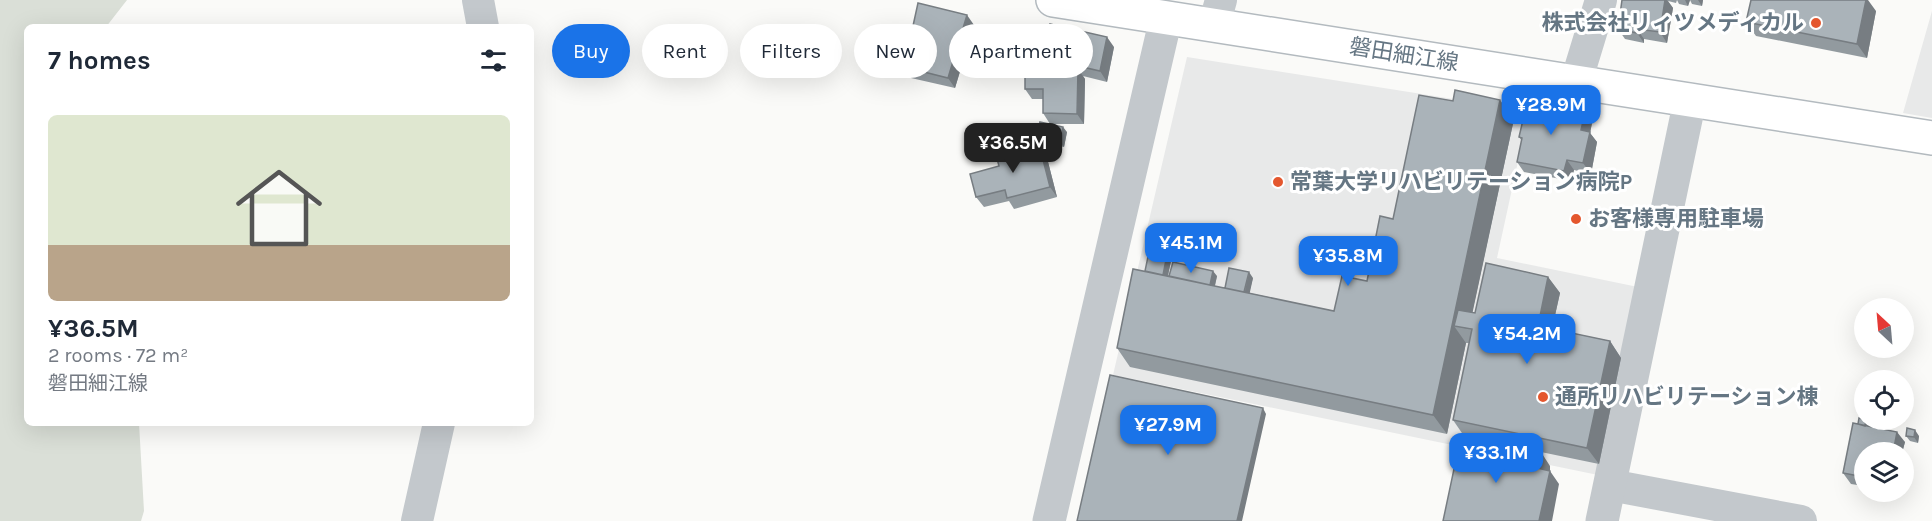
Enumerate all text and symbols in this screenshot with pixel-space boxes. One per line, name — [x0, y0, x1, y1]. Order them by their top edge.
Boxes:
place label: 株式会社リィツメディカル — [1542, 10, 1804, 36]
marker: 株式会社リィツメディカル — [1809, 16, 1823, 30]
chip: Buy — [552, 24, 630, 78]
chip: Rent — [642, 24, 728, 78]
chip: Filters — [740, 24, 842, 78]
chip: New — [854, 24, 937, 78]
chip: Apartment — [949, 24, 1093, 78]
street label: 磐田細江線 — [1348, 34, 1460, 76]
icon: filters — [477, 44, 510, 77]
text: 7 homes — [48, 45, 151, 76]
pin: ¥28.9M — [1502, 85, 1600, 136]
text: ¥28.9M — [1516, 93, 1586, 116]
pin: ¥36.5M — [964, 123, 1062, 174]
text: ¥36.5M — [978, 131, 1048, 154]
icon: home — [225, 154, 333, 262]
place label: 常葉大学リハビリテーション病院P — [1290, 169, 1633, 195]
marker: 常葉大学リハビリテーション病院P — [1271, 175, 1285, 189]
place label: お客様専用駐車場 — [1588, 206, 1764, 232]
marker: お客様専用駐車場 — [1569, 212, 1583, 226]
pin: ¥45.1M — [1142, 223, 1240, 274]
text: ¥45.1M — [1159, 231, 1223, 254]
pin: ¥35.8M — [1299, 236, 1397, 287]
text: ¥35.8M — [1313, 244, 1383, 267]
north arrow — [1854, 298, 1914, 358]
map controls — [1854, 298, 1914, 502]
text: ¥36.5M — [48, 313, 139, 344]
pin: ¥54.2M — [1478, 314, 1576, 365]
text: ¥54.2M — [1492, 322, 1562, 345]
text: 2 rooms · 72 m² — [48, 344, 188, 367]
button: locate — [1854, 370, 1914, 430]
text: 磐田細江線 — [48, 372, 148, 395]
place label: 通所リハビリテーション棟 — [1555, 384, 1819, 410]
marker: 通所リハビリテーション棟 — [1536, 390, 1550, 404]
pin: ¥27.9M — [1119, 405, 1217, 456]
text: ¥27.9M — [1134, 413, 1202, 436]
pin: ¥33.1M — [1447, 433, 1545, 484]
text: ¥33.1M — [1463, 441, 1529, 464]
button: layers — [1854, 442, 1914, 502]

